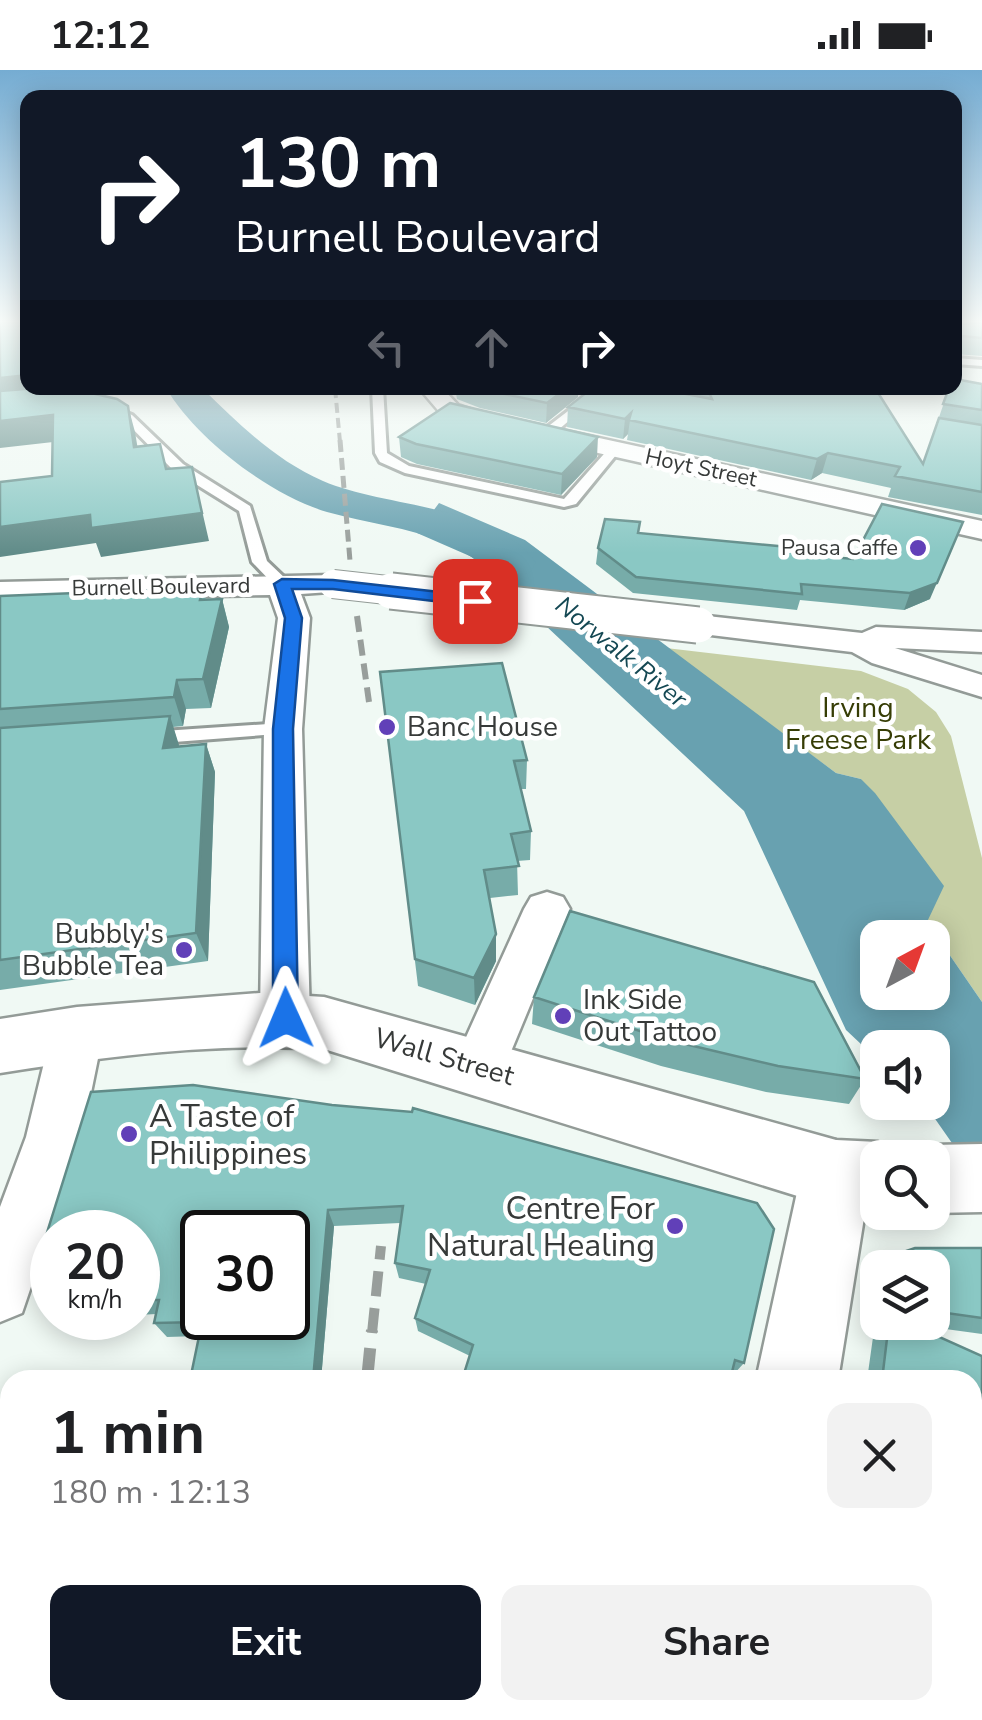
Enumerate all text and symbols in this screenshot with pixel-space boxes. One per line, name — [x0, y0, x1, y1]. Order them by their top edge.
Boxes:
text: 12:12 — [50, 10, 151, 61]
text: 130 m — [235, 116, 441, 212]
icon: right — [70, 130, 200, 260]
text: Burnell Boulevard — [235, 207, 601, 268]
icon: left — [359, 320, 414, 375]
icon: ahead — [464, 320, 519, 375]
icon: right — [569, 320, 624, 375]
street label: Hoyt Street — [642, 442, 760, 495]
place label: Pausa Caffe — [781, 533, 898, 563]
marker: Pausa Caffe — [907, 537, 929, 559]
pin — [433, 559, 518, 644]
street label: Burnell Boulevard — [71, 570, 251, 604]
icon: arrive — [448, 574, 503, 629]
water label: Norwalk River — [548, 588, 695, 716]
park label: Irving Freese Park — [785, 689, 932, 759]
place label: Banc House — [407, 708, 558, 746]
marker: Banc House — [376, 716, 398, 738]
place label: Bubbly's Bubble Tea — [22, 915, 164, 985]
north arrow — [860, 920, 950, 1010]
map controls — [860, 920, 950, 1340]
marker: Bubbly's Bubble Tea — [173, 939, 195, 961]
position arrow — [234, 966, 338, 1070]
place label: Ink Side Out Tattoo — [583, 981, 717, 1051]
marker: Ink Side Out Tattoo — [552, 1005, 574, 1027]
street label: Wall Street — [369, 1019, 519, 1095]
button: sound — [860, 1030, 950, 1120]
place label: A Taste of Philippines — [149, 1095, 307, 1175]
marker: A Taste of Philippines — [118, 1123, 140, 1145]
button: search — [860, 1140, 950, 1230]
place label: Centre For Natural Healing — [427, 1187, 656, 1267]
speed limit sign: 30 — [180, 1210, 310, 1340]
marker: Centre For Natural Healing — [664, 1215, 686, 1237]
text: 20 — [65, 1228, 125, 1297]
button: layers — [860, 1250, 950, 1340]
text: km/h — [67, 1283, 123, 1317]
text: 1 min — [50, 1392, 205, 1474]
button: close — [827, 1403, 932, 1508]
text: 180 m · 12:13 — [50, 1471, 251, 1514]
button: Exit — [50, 1585, 481, 1700]
button: Share — [501, 1585, 932, 1700]

